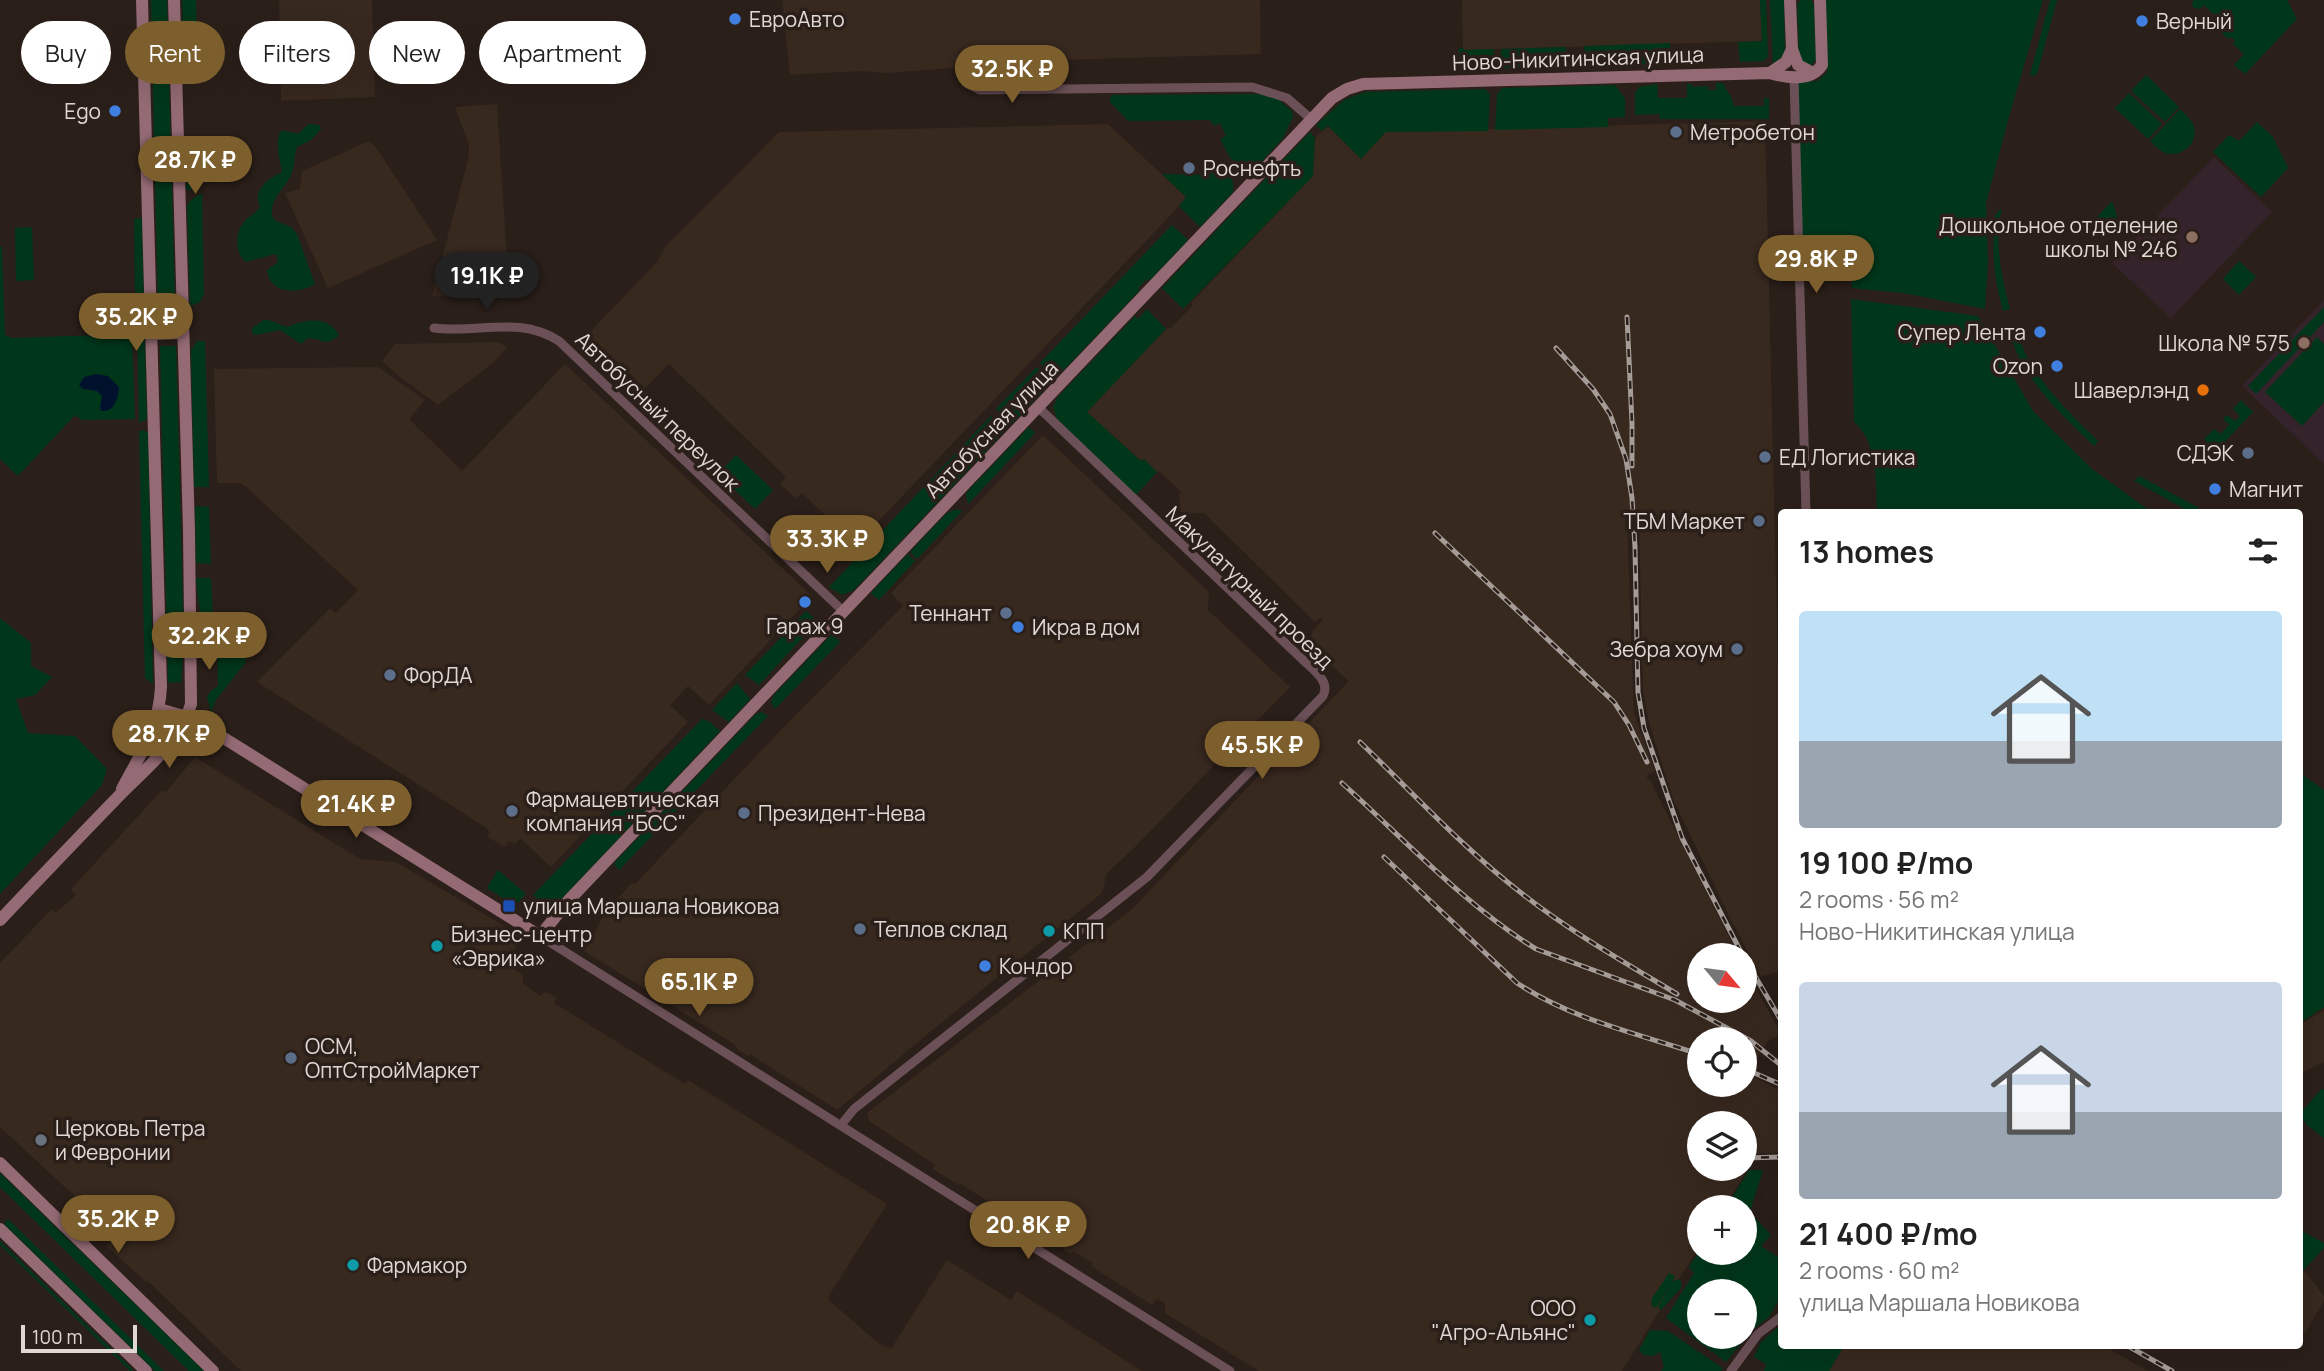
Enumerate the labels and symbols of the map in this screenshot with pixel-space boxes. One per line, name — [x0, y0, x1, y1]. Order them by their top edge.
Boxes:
place label: ЕвроАвто — [749, 5, 845, 33]
place label: Верный — [2156, 7, 2232, 35]
marker: ЕвроАвто — [727, 11, 743, 27]
marker: Верный — [2134, 13, 2150, 29]
street label: Ново-Никитинская улица — [1452, 40, 1704, 76]
pin: 32.5K ₽ — [947, 46, 1077, 105]
place label: Ego — [64, 97, 101, 125]
marker: Ego — [107, 103, 123, 119]
place label: Метробетон — [1690, 118, 1815, 146]
marker: Метробетон — [1668, 124, 1684, 140]
pin: 28.7K ₽ — [130, 136, 260, 196]
place label: Роснефть — [1203, 154, 1301, 182]
marker: Роснефть — [1181, 160, 1197, 176]
place label: Дошкольное отделение школы № 246 — [1939, 211, 2178, 263]
marker: Дошкольное отделение школы № 246 — [2184, 229, 2200, 245]
pin: 29.8K ₽ — [1751, 236, 1881, 295]
pin: 19.1K ₽ — [422, 252, 552, 312]
pin: 35.2K ₽ — [71, 294, 201, 353]
place label: Супер Лента — [1898, 318, 2026, 346]
marker: Супер Лента — [2032, 324, 2048, 340]
street label: Автобусный переулок — [570, 325, 747, 497]
place label: Школа № 575 — [2158, 329, 2290, 357]
marker: Школа № 575 — [2296, 335, 2312, 351]
place label: Ozon — [1993, 352, 2043, 380]
street label: Автобусная улица — [918, 354, 1064, 504]
marker: Ozon — [2049, 358, 2065, 374]
place label: Шаверлэнд — [2074, 376, 2189, 404]
marker: Шаверлэнд — [2195, 382, 2211, 398]
place label: СДЭК — [2177, 439, 2235, 467]
place label: ЕД Логистика — [1779, 443, 1916, 471]
marker: СДЭК — [2240, 445, 2256, 461]
marker: ЕД Логистика — [1757, 449, 1773, 465]
place label: Магнит — [2229, 475, 2303, 503]
marker: Магнит — [2207, 481, 2223, 497]
street label: Макулатурный проезд — [1160, 500, 1340, 674]
place label: ТБМ Маркет — [1623, 507, 1745, 535]
marker: ТБМ Маркет — [1751, 513, 1767, 529]
pin: 33.3K ₽ — [762, 516, 892, 575]
marker: Гараж 9 — [797, 594, 813, 610]
place label: Теннант — [909, 599, 992, 627]
marker: Теннант — [998, 605, 1014, 621]
pin: 32.2K ₽ — [144, 612, 274, 672]
place label: Гараж 9 — [766, 612, 844, 640]
place label: Икра в дом — [1032, 613, 1140, 641]
marker: Икра в дом — [1010, 619, 1026, 635]
place label: Зебра хоум — [1609, 635, 1723, 663]
marker: Зебра хоум — [1729, 641, 1745, 657]
place label: ФорДА — [404, 661, 473, 689]
marker: ФорДА — [382, 667, 398, 683]
pin: 28.7K ₽ — [104, 710, 234, 770]
pin: 45.5K ₽ — [1197, 722, 1327, 781]
pin: 21.4K ₽ — [291, 780, 421, 840]
place label: Фармацевтическая компания "БСС" — [526, 785, 719, 837]
place label: Президент-Нева — [758, 799, 926, 827]
marker: Фармацевтическая компания "БСС" — [504, 803, 520, 819]
marker: Президент-Нева — [736, 805, 752, 821]
place label: улица Маршала Новикова — [523, 892, 779, 920]
marker: улица Маршала Новикова — [501, 898, 517, 914]
place label: Теплов склад — [874, 915, 1007, 943]
place label: КПП — [1063, 917, 1105, 945]
place label: Бизнес-центр «Эврика» — [451, 920, 592, 972]
marker: Теплов склад — [852, 921, 868, 937]
marker: КПП — [1041, 923, 1057, 939]
marker: Бизнес-центр «Эврика» — [429, 938, 445, 954]
north arrow — [1687, 943, 1757, 1013]
place label: Кондор — [999, 952, 1073, 980]
pin: 65.1K ₽ — [634, 958, 764, 1018]
marker: Кондор — [977, 958, 993, 974]
place label: ОСМ, ОптСтройМаркет — [305, 1032, 480, 1084]
marker: ОСМ, ОптСтройМаркет — [283, 1050, 299, 1066]
place label: Церковь Петра и Февронии — [55, 1114, 205, 1166]
marker: Церковь Петра и Февронии — [33, 1132, 49, 1148]
pin: 35.2K ₽ — [53, 1196, 183, 1255]
pin: 20.8K ₽ — [963, 1202, 1093, 1261]
place label: Фармакор — [367, 1251, 467, 1279]
marker: Фармакор — [345, 1257, 361, 1273]
place label: ООО "Агро-Альянс" — [1431, 1294, 1576, 1346]
marker: ООО "Агро-Альянс" — [1582, 1312, 1598, 1328]
scale bar — [21, 1322, 136, 1354]

